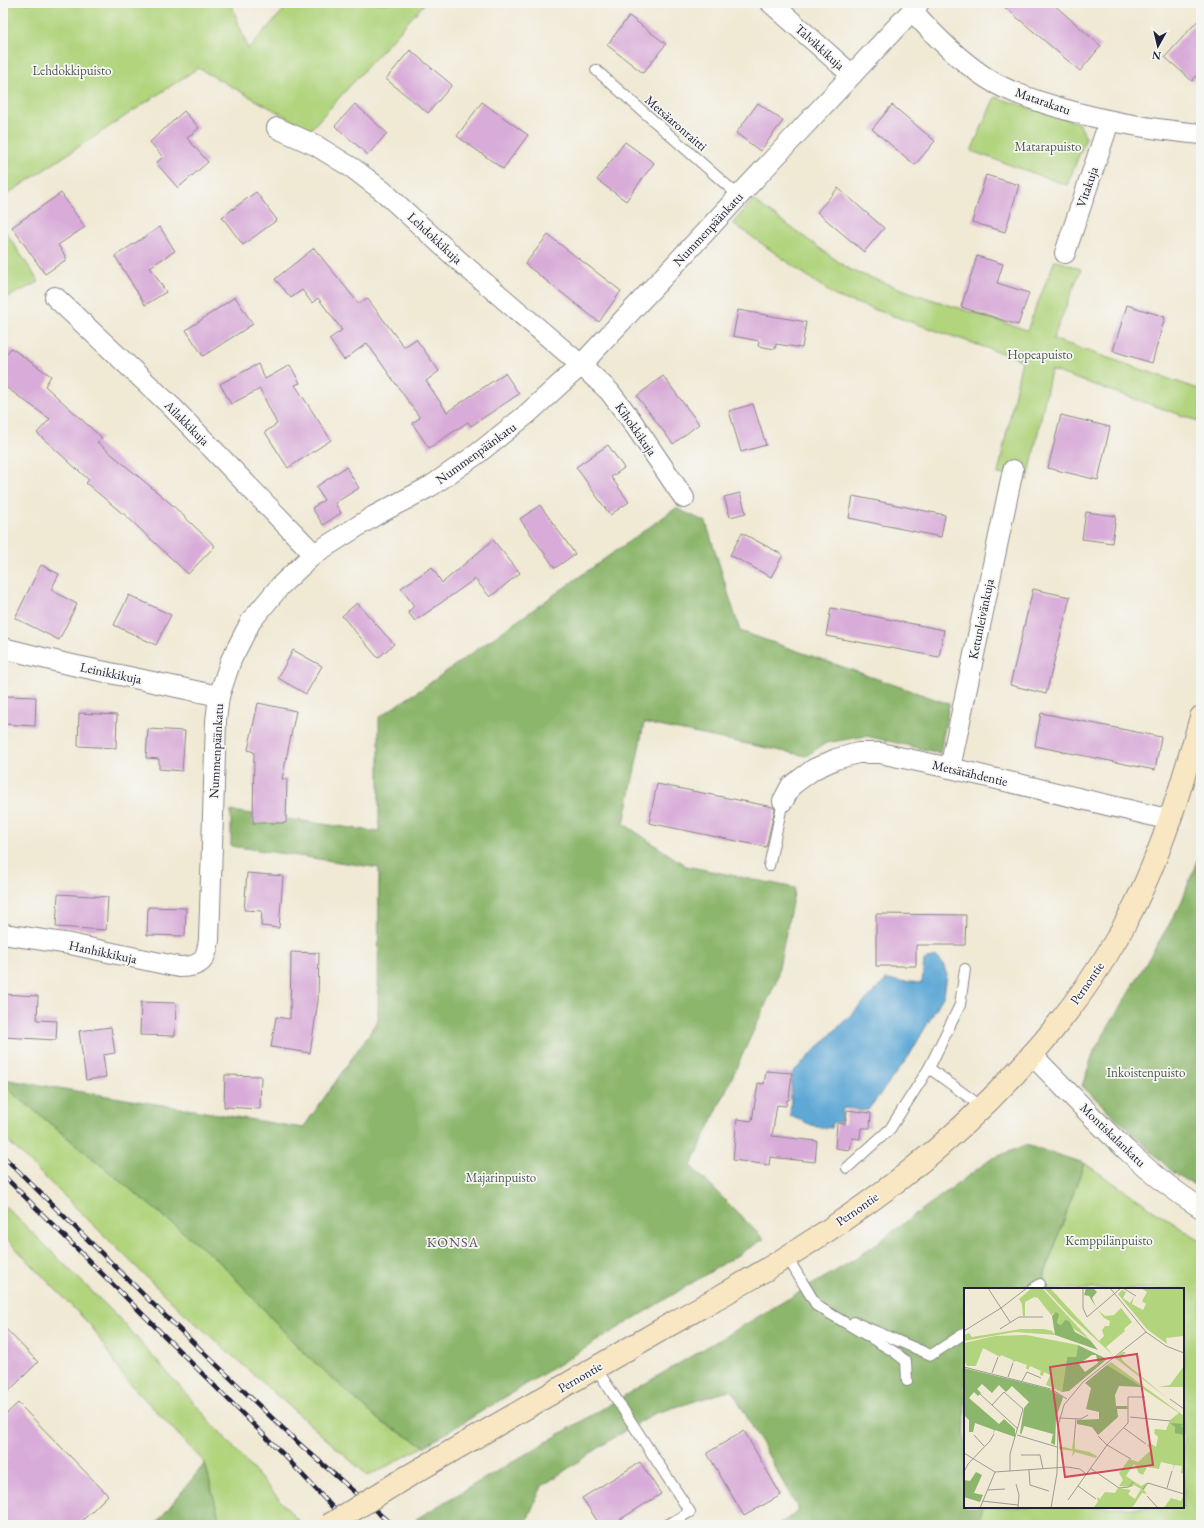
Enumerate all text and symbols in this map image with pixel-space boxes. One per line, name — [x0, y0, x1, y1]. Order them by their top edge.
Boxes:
street label: Talvikkikuja — [792, 20, 849, 74]
north arrow — [1138, 26, 1178, 66]
text: N — [1151, 48, 1162, 63]
park label: Lehdokkipuisto — [32, 62, 112, 79]
street label: Matarakatu — [1013, 84, 1073, 118]
street label: Metsäaronraitti — [641, 91, 711, 155]
park label: Matarapuisto — [1015, 138, 1081, 155]
street label: Vitakuja — [1072, 164, 1102, 210]
street label: Nummenpäänkatu — [669, 188, 747, 270]
street label: Lehdokkikuja — [404, 208, 466, 268]
park label: Hopeapuisto — [1007, 346, 1073, 363]
street label: Ailakkikuja — [160, 396, 214, 450]
street label: Kihokkikuja — [611, 399, 661, 460]
street label: Nummenpäänkatu — [432, 418, 520, 488]
street label: Ketunleivänkuja — [964, 576, 998, 661]
street label: Leinikkikuja — [79, 658, 144, 688]
street label: Nummenpäänkatu — [205, 703, 227, 799]
street label: Metsätähdentie — [931, 756, 1009, 790]
street label: Hanhikkikuja — [68, 937, 139, 968]
street label: Pernontie — [1066, 958, 1108, 1008]
park label: Inkoistenpuisto — [1107, 1064, 1185, 1081]
street label: Montiskalankatu — [1077, 1099, 1150, 1171]
park label: Majarinpuisto — [466, 1169, 536, 1186]
street label: Pernontie — [832, 1188, 882, 1230]
park label: Kemppilänpuisto — [1065, 1232, 1153, 1249]
district label: KONSA — [427, 1233, 479, 1251]
inset map — [964, 1288, 1184, 1508]
street label: Pernontie — [555, 1358, 605, 1396]

